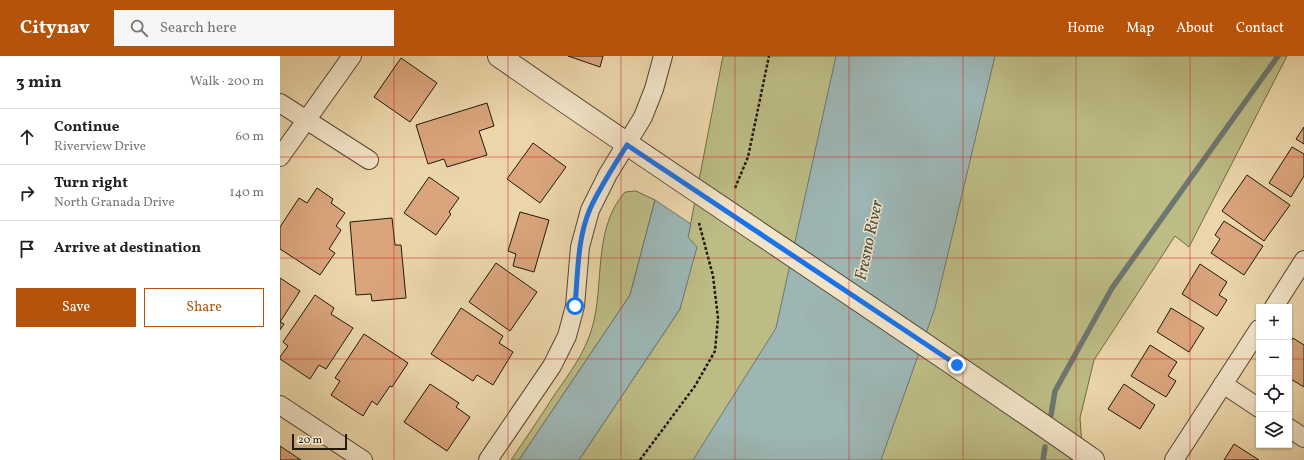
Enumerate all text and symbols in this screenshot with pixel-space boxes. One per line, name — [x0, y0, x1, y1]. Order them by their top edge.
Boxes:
search box — [114, 10, 394, 46]
text: Citynav — [20, 15, 90, 41]
icon: search — [128, 17, 150, 39]
text: Search here — [160, 18, 237, 39]
text: Home — [1067, 19, 1104, 38]
text: Map — [1126, 19, 1154, 38]
text: About — [1176, 19, 1214, 38]
text: Contact — [1236, 19, 1284, 38]
text: 3 min — [16, 71, 62, 94]
text: Walk · 200 m — [190, 73, 264, 91]
text: Continue — [54, 117, 119, 138]
icon: ahead — [16, 126, 38, 148]
text: 60 m — [236, 128, 264, 146]
text: Riverview Drive — [54, 138, 146, 156]
text: Turn right — [54, 173, 128, 194]
icon: right — [16, 182, 38, 204]
text: 140 m — [230, 184, 264, 202]
text: North Granada Drive — [54, 194, 175, 212]
water label: Fresno River — [850, 197, 889, 283]
icon: arrive — [16, 238, 38, 260]
text: Arrive at destination — [54, 238, 201, 259]
button: Save — [16, 288, 136, 327]
button: Share — [144, 288, 264, 327]
route start — [566, 297, 584, 315]
map controls — [1256, 304, 1292, 448]
button: + — [1256, 304, 1292, 340]
button: − — [1256, 340, 1292, 376]
route end — [948, 356, 966, 374]
button: locate — [1256, 376, 1292, 412]
button: layers — [1256, 412, 1292, 448]
scale bar — [292, 432, 347, 451]
text: 20 m — [298, 433, 322, 448]

